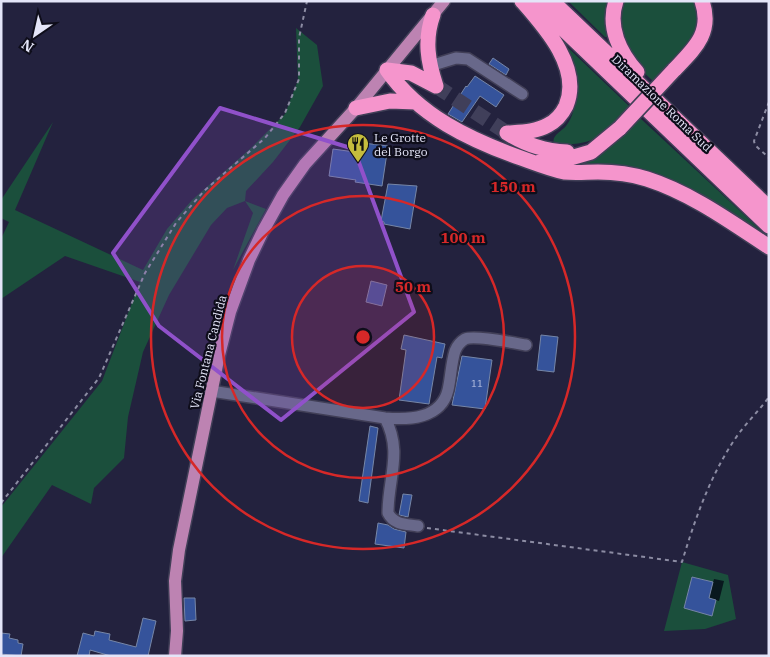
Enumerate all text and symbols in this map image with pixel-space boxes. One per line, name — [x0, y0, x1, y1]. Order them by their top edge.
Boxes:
north arrow — [10, 10, 60, 60]
text: N — [18, 35, 37, 56]
street label: Diramazione Roma Sud — [609, 51, 715, 155]
place label: Le Grotte del Borgo — [374, 130, 428, 159]
restaurant icon: Le Grotte del Borgo — [346, 132, 370, 163]
text: 150 m — [490, 177, 536, 196]
text: 100 m — [440, 228, 486, 247]
text: 50 m — [395, 277, 431, 296]
street label: Via Fontana Candida — [187, 293, 230, 411]
centre of rings — [354, 328, 372, 346]
house number: 11 — [471, 377, 483, 390]

